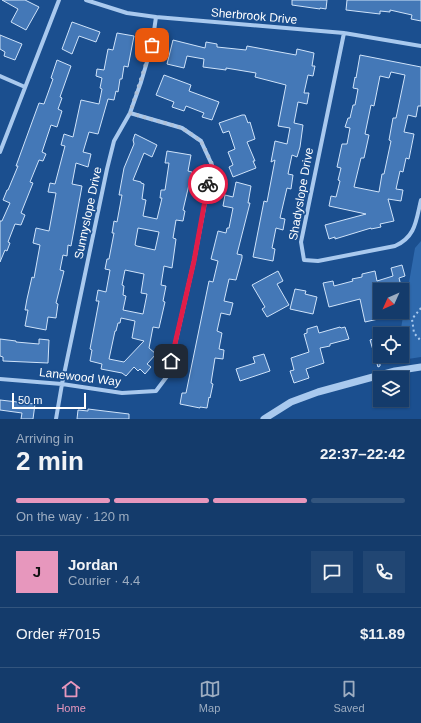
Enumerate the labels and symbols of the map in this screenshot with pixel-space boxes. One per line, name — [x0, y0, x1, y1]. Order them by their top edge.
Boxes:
street label: Sherbrook Drive — [210, 5, 298, 27]
pin — [135, 28, 169, 62]
street label: Shadyslope Drive — [286, 146, 316, 242]
courier — [188, 164, 228, 204]
street label: Sunnyslope Drive — [71, 165, 105, 260]
north arrow — [373, 283, 409, 319]
pin — [154, 344, 188, 378]
street label: Lanewood Way — [38, 365, 122, 389]
scale bar — [12, 391, 86, 410]

